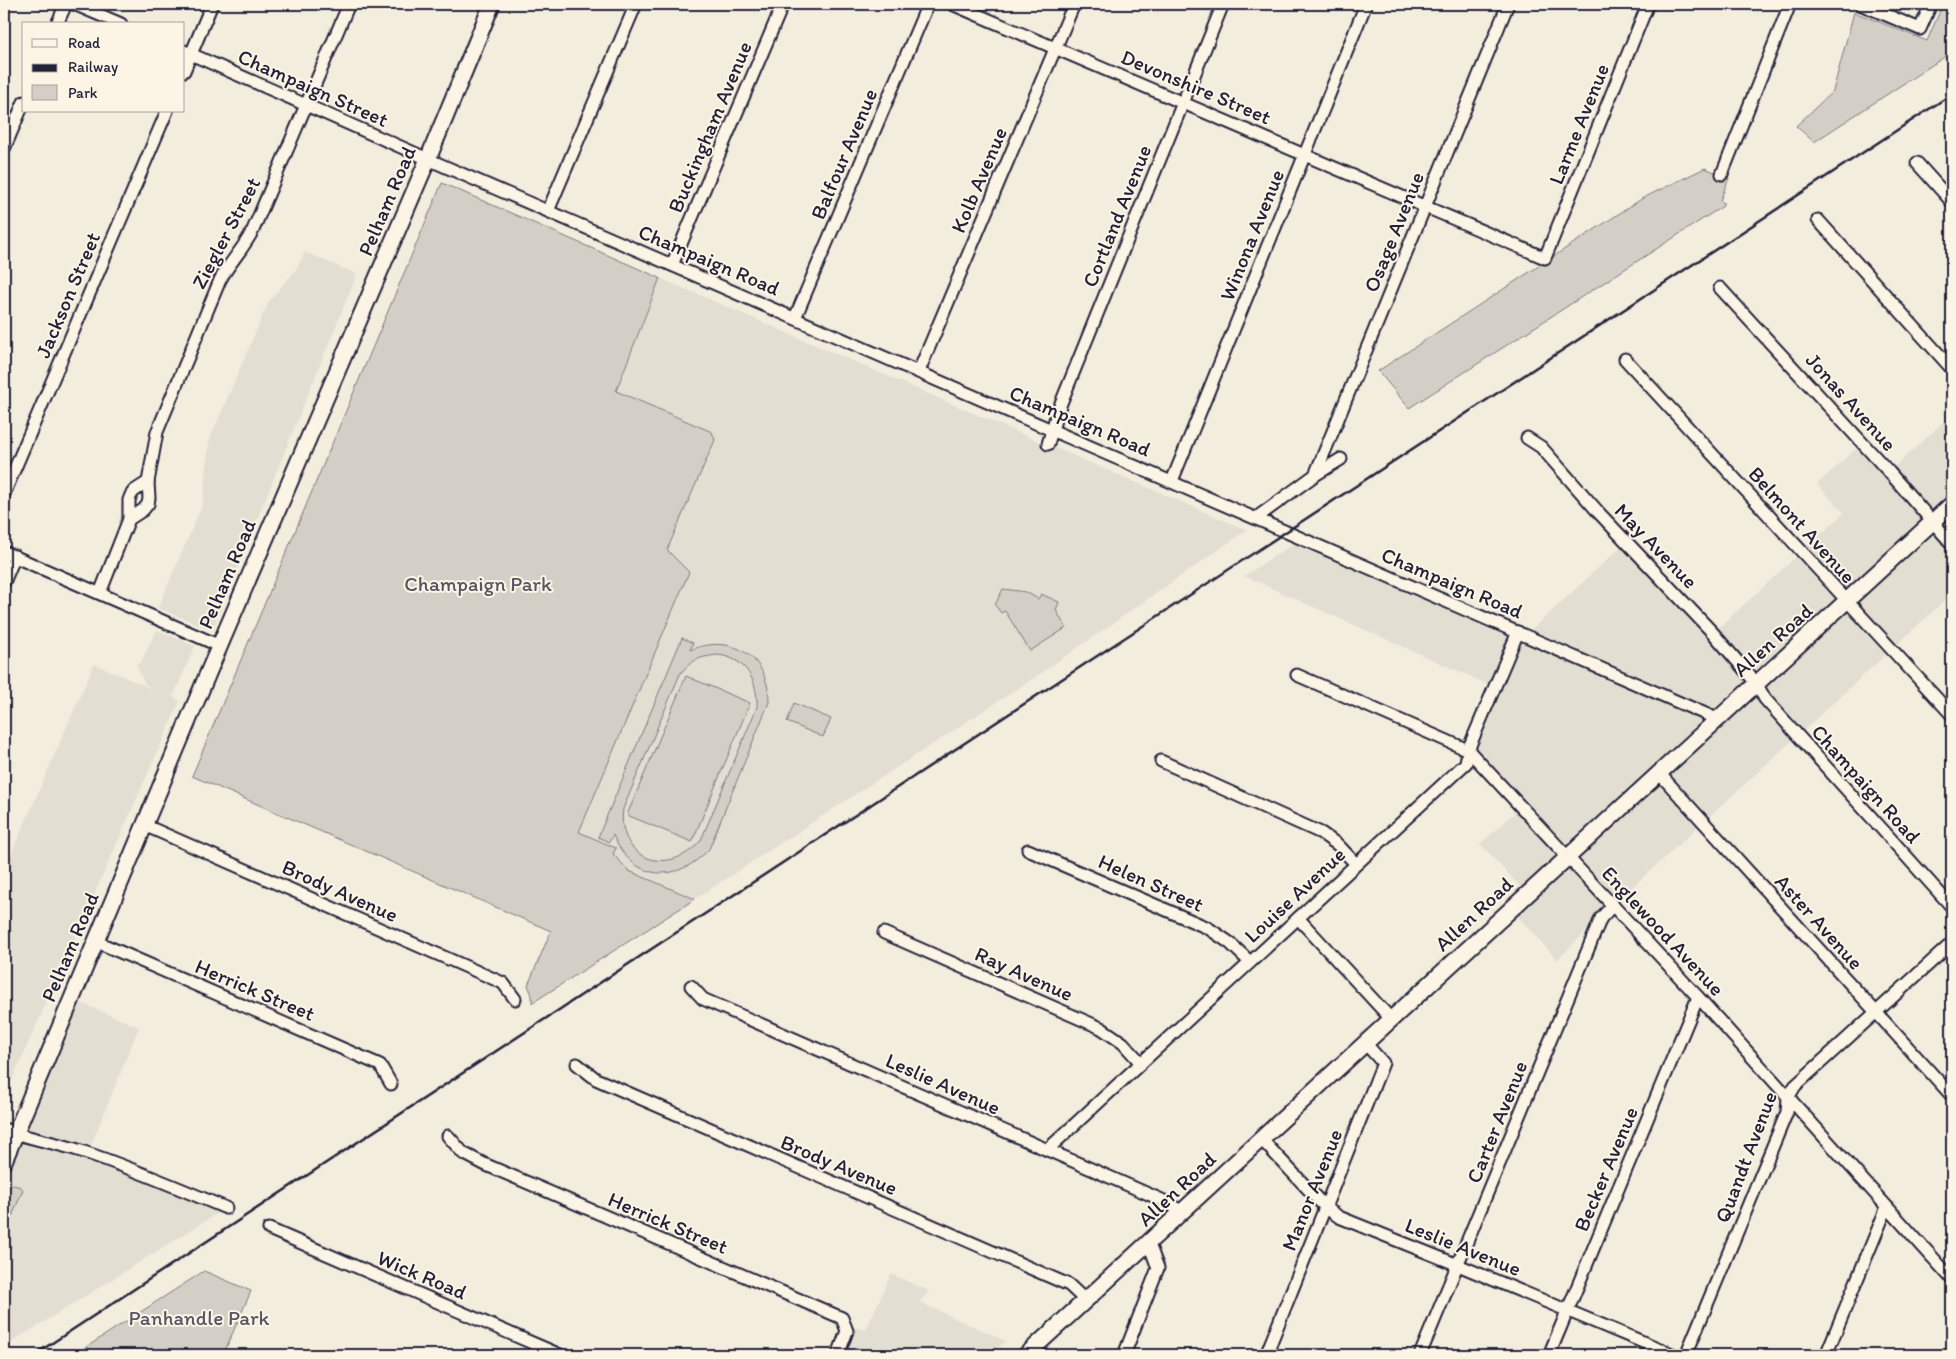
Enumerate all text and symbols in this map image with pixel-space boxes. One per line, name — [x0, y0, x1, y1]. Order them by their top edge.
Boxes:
legend — [22, 22, 185, 112]
text: Road — [68, 34, 101, 52]
street label: Buckingham Avenue — [662, 37, 757, 216]
street label: Champaign Street — [234, 43, 392, 132]
street label: Devonshire Street — [1118, 44, 1275, 129]
text: Railway — [68, 58, 118, 76]
street label: Larme Avenue — [1543, 60, 1614, 188]
text: Park — [68, 84, 98, 102]
street label: Balfour Avenue — [805, 85, 882, 223]
street label: Kolb Avenue — [945, 123, 1012, 236]
street label: Cortland Avenue — [1077, 141, 1156, 291]
street label: Pelham Road — [352, 142, 421, 259]
street label: Winona Avenue — [1214, 166, 1289, 304]
street label: Osage Avenue — [1358, 168, 1429, 296]
street label: Ziegler Street — [186, 173, 265, 293]
street label: Champaign Road — [635, 218, 784, 301]
street label: Jackson Street — [30, 228, 105, 361]
street label: Jonas Avenue — [1801, 347, 1902, 456]
street label: Champaign Road — [1006, 379, 1155, 462]
street label: Belmont Avenue — [1743, 461, 1861, 588]
street label: May Avenue — [1610, 498, 1703, 593]
street label: Pelham Road — [192, 515, 261, 632]
street label: Champaign Road — [1378, 541, 1527, 624]
park label: Champaign Park — [404, 571, 552, 596]
street label: Allen Road — [1728, 597, 1818, 682]
street label: Champaign Road — [1807, 719, 1927, 849]
street label: Louise Avenue — [1239, 842, 1350, 948]
street label: Helen Street — [1095, 848, 1208, 917]
street label: Brody Avenue — [278, 854, 402, 927]
street label: Englewood Avenue — [1597, 861, 1730, 1001]
street label: Aster Avenue — [1770, 869, 1869, 975]
street label: Allen Road — [1429, 871, 1518, 956]
street label: Pelham Road — [35, 888, 104, 1005]
street label: Ray Avenue — [971, 941, 1077, 1006]
street label: Herrick Street — [192, 953, 319, 1026]
street label: Leslie Avenue — [882, 1047, 1004, 1120]
street label: Carter Avenue — [1461, 1057, 1532, 1187]
street label: Quandt Avenue — [1709, 1088, 1782, 1226]
street label: Becker Avenue — [1568, 1103, 1643, 1235]
street label: Manor Avenue — [1276, 1125, 1347, 1254]
street label: Brody Avenue — [777, 1129, 901, 1200]
street label: Allen Road — [1132, 1146, 1221, 1231]
street label: Herrick Street — [605, 1186, 732, 1259]
street label: Leslie Avenue — [1402, 1212, 1525, 1281]
street label: Wick Road — [374, 1245, 471, 1305]
park label: Panhandle Park — [129, 1305, 270, 1330]

